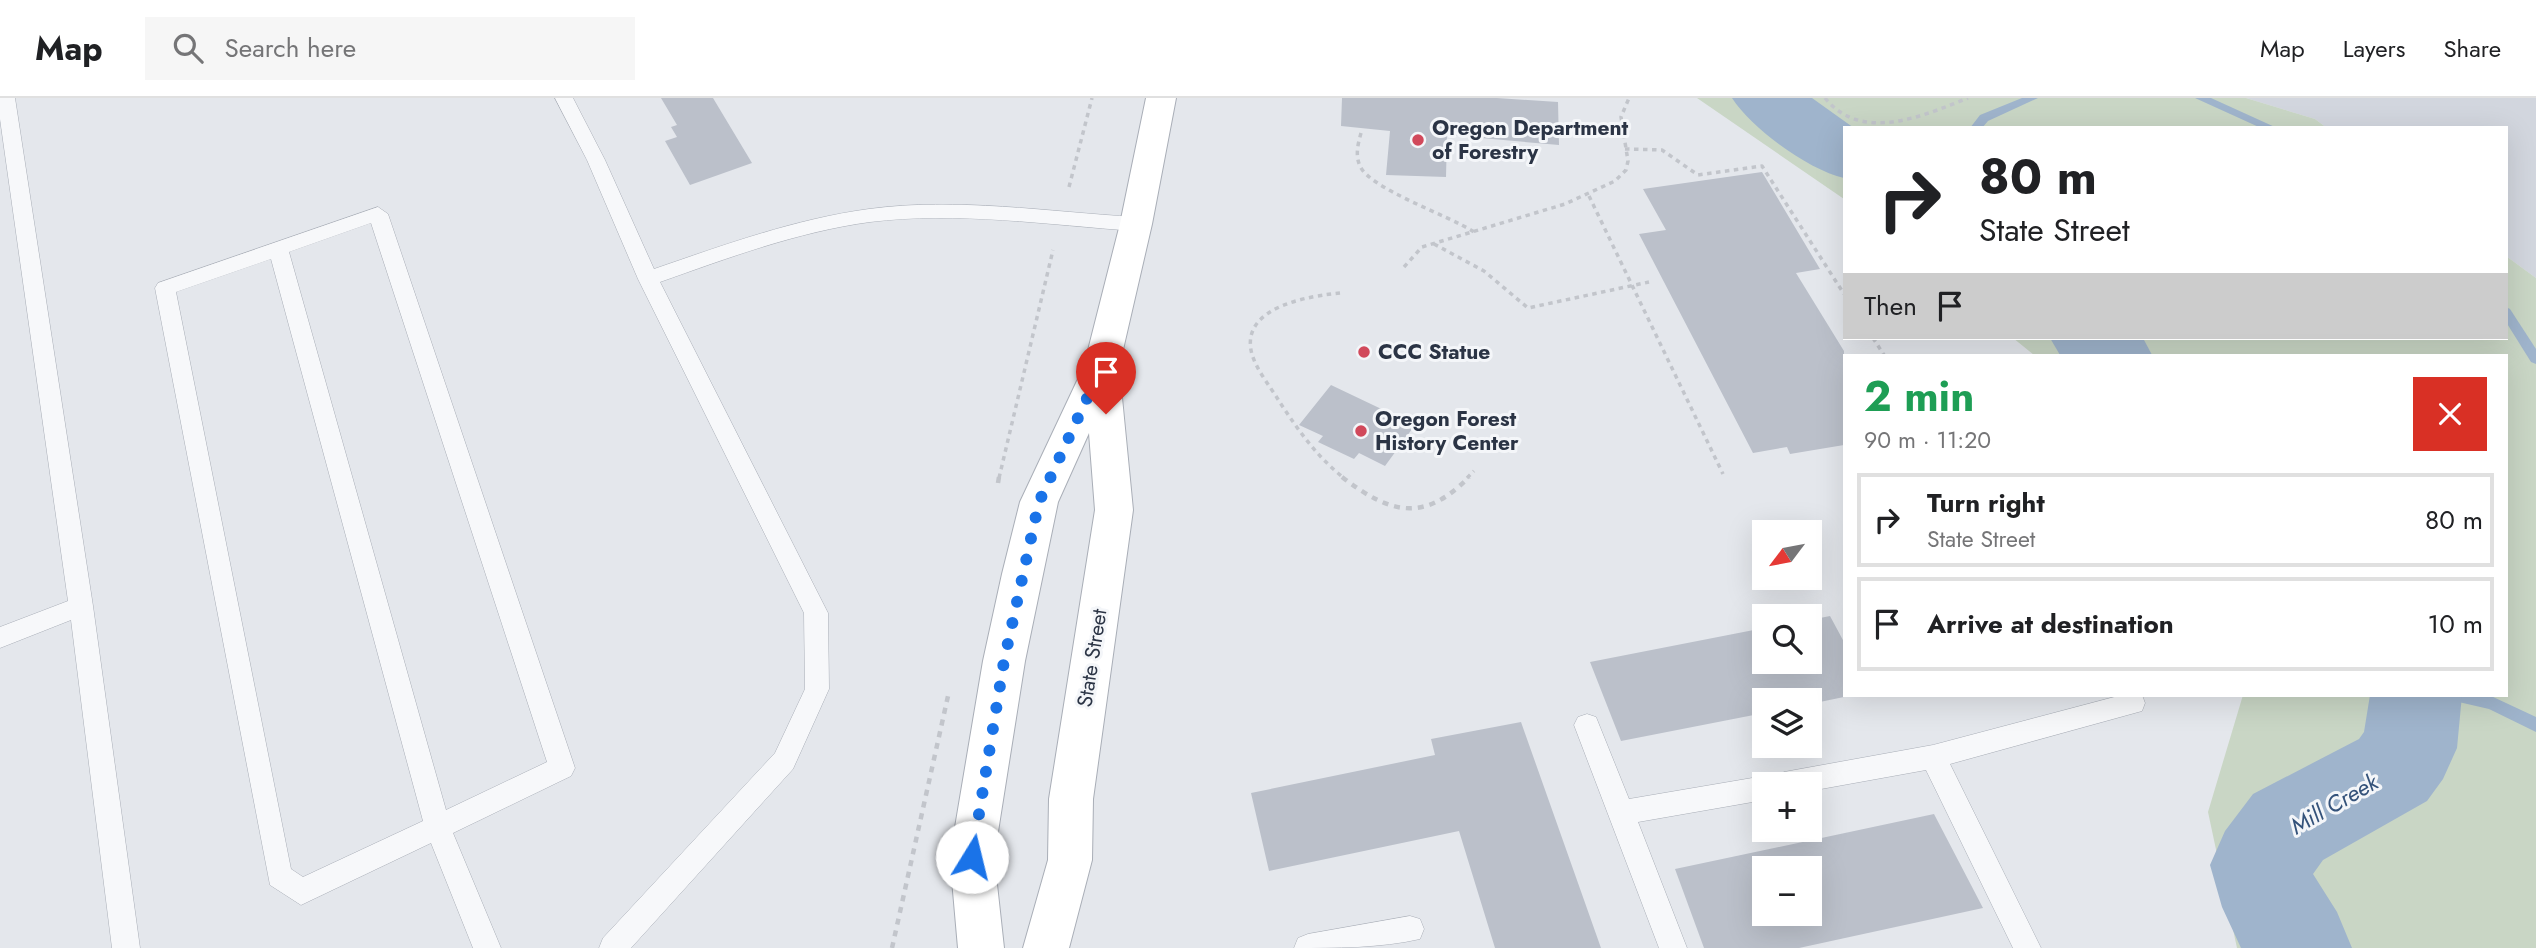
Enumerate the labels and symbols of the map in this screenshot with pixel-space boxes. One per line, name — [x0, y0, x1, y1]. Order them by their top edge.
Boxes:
place label: Oregon Department of Forestry — [1432, 113, 1629, 167]
marker: Oregon Department of Forestry — [1410, 132, 1426, 148]
place label: CCC Statue — [1378, 337, 1490, 367]
pin — [1076, 342, 1136, 414]
marker: CCC Statue — [1356, 344, 1372, 360]
place label: Oregon Forest History Center — [1375, 404, 1519, 458]
marker: Oregon Forest History Center — [1353, 423, 1369, 439]
north arrow — [1752, 520, 1822, 590]
street label: State Street — [1069, 607, 1115, 709]
water label: Mill Creek — [2284, 765, 2385, 843]
position arrow — [935, 820, 1009, 894]

